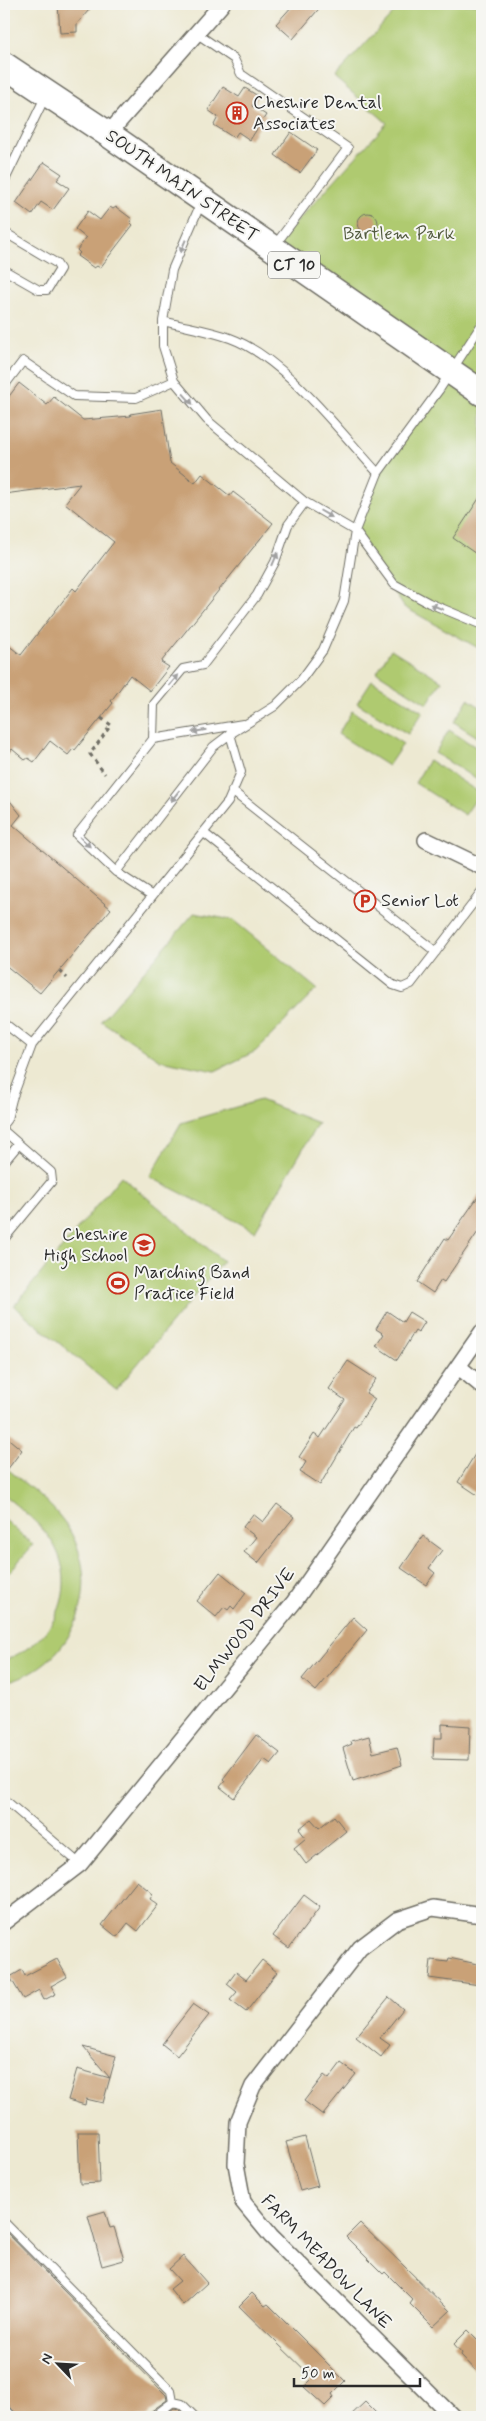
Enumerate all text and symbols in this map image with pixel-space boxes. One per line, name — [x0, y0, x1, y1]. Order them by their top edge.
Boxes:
place label: Cheshire Dental Associates — [253, 91, 381, 136]
building icon: Cheshire Dental Associates — [225, 101, 249, 125]
street label: SOUTH MAIN STREET — [101, 124, 263, 248]
park label: Bartlem Park — [343, 222, 455, 246]
one-way arrow — [178, 239, 186, 253]
road number: CT 10 — [268, 252, 320, 278]
one-way arrow — [182, 392, 194, 404]
one-way arrow — [319, 509, 333, 518]
one-way arrow — [272, 552, 280, 566]
one-way arrow — [430, 602, 444, 610]
one-way arrow — [168, 674, 179, 686]
one-way arrow — [191, 728, 207, 736]
one-way arrow — [169, 789, 180, 802]
one-way arrow — [78, 836, 90, 848]
parking icon: Senior Lot — [353, 889, 377, 913]
place label: Senior Lot — [381, 889, 459, 913]
place label: Cheshire High School — [44, 1223, 128, 1270]
school or university icon: Cheshire High School — [132, 1233, 156, 1257]
place label: Marching Band Practice Field — [134, 1261, 250, 1306]
sports icon: Marching Band Practice Field — [106, 1271, 130, 1295]
street label: ELMWOOD DRIVE — [189, 1563, 301, 1697]
street label: FARM MEADOW LANE — [255, 2189, 397, 2335]
north arrow — [32, 2338, 82, 2388]
text: N — [37, 2351, 57, 2367]
scale bar — [294, 2356, 420, 2388]
text: 50 m — [301, 2364, 335, 2384]

